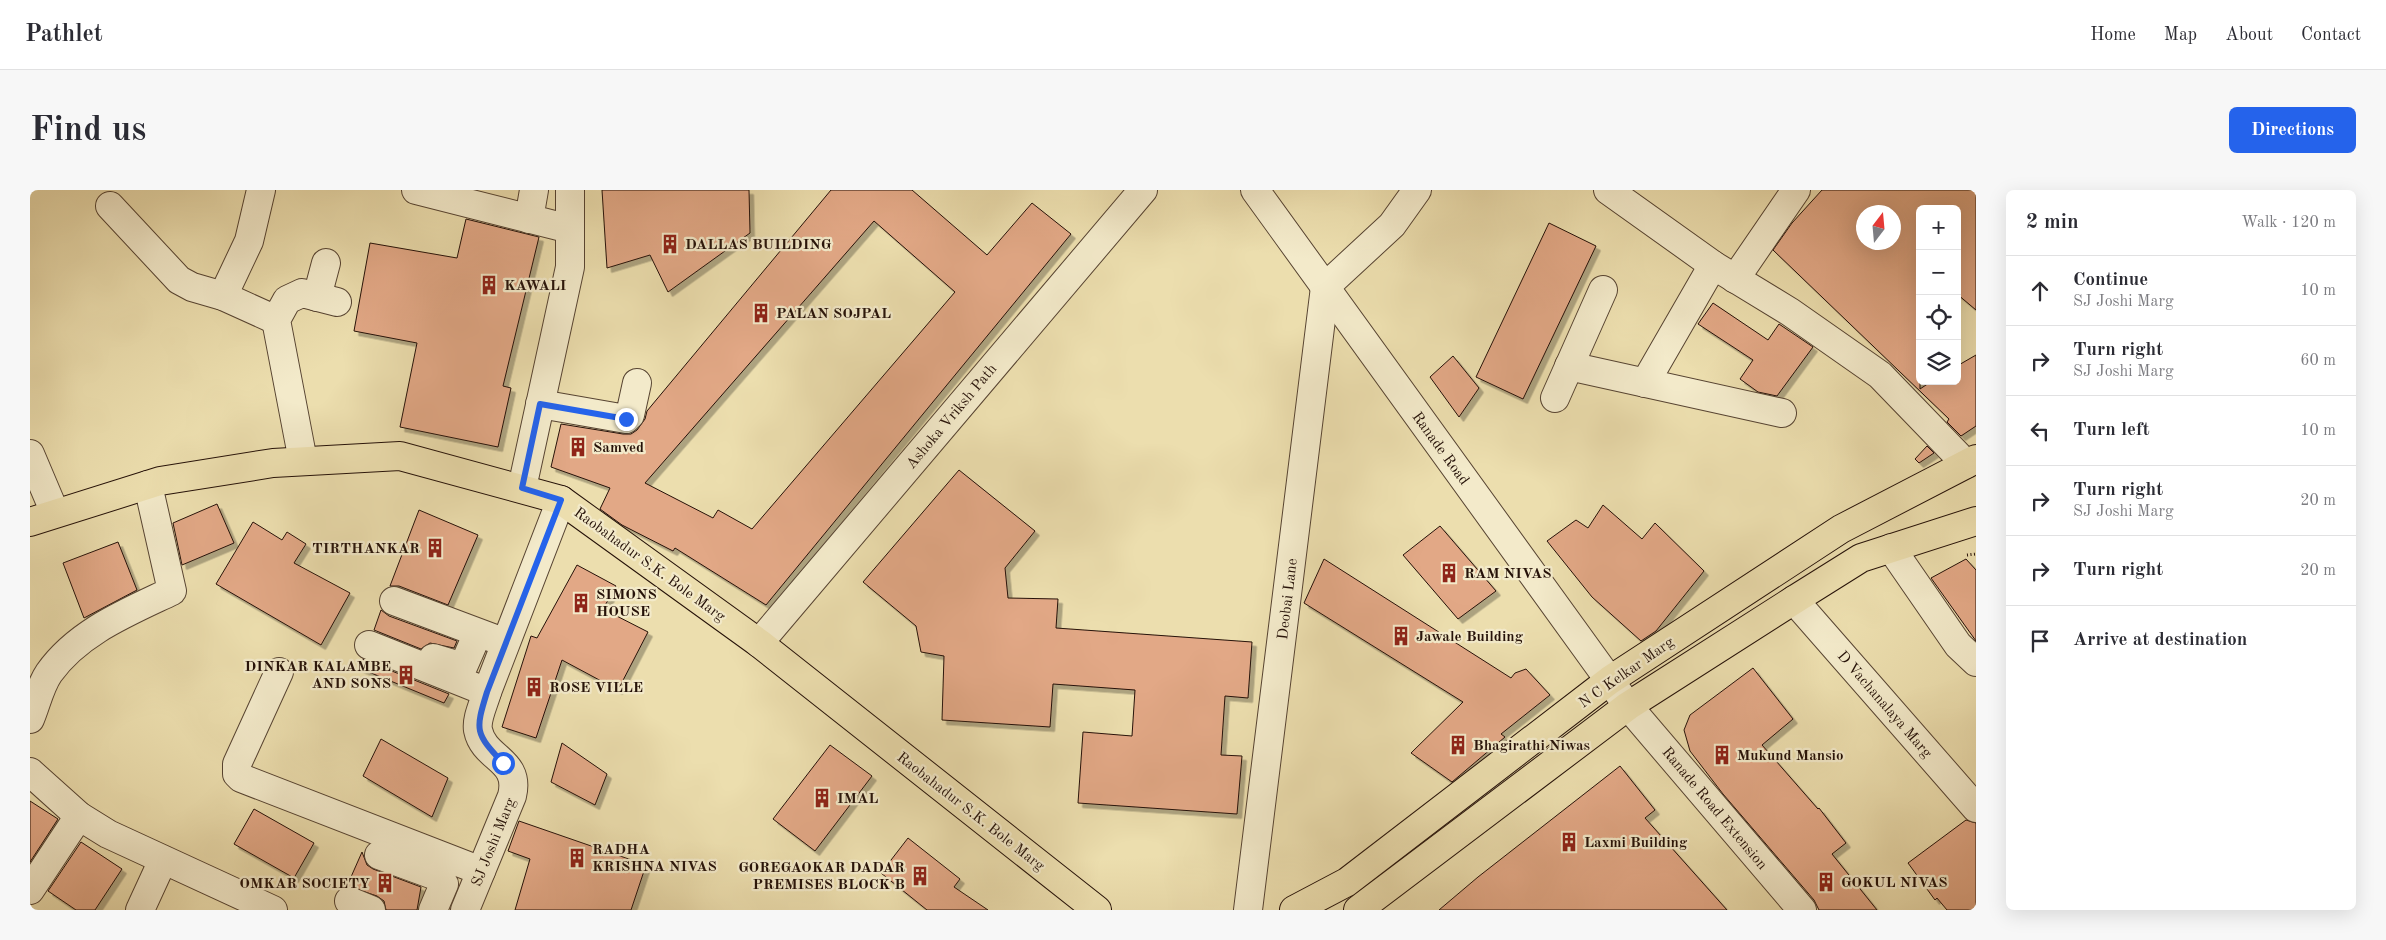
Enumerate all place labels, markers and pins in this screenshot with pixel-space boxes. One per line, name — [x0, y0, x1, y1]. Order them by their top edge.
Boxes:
building icon: DALLAS BUILDING — [659, 233, 681, 255]
place label: DALLAS BUILDING — [685, 238, 832, 253]
building icon: KAWALI — [478, 274, 500, 296]
place label: KAWALI — [504, 279, 566, 294]
building icon: PALAN SOJPAL — [750, 302, 772, 324]
place label: PALAN SOJPAL — [776, 307, 891, 322]
building icon: Samved — [567, 436, 589, 458]
place label: Samved — [593, 441, 644, 456]
building icon: TIRTHANKAR — [424, 537, 446, 559]
place label: TIRTHANKAR — [312, 542, 420, 557]
building icon: RAM NIVAS — [1438, 562, 1460, 584]
place label: RAM NIVAS — [1464, 567, 1552, 582]
place label: SIMONS HOUSE — [596, 588, 657, 620]
building icon: SIMONS HOUSE — [570, 592, 592, 614]
building icon: Jawale Building — [1390, 625, 1412, 647]
place label: Jawale Building — [1416, 630, 1524, 645]
place label: DINKAR KALAMBE AND SONS — [245, 660, 391, 692]
building icon: DINKAR KALAMBE AND SONS — [395, 664, 417, 686]
building icon: ROSE VILLE — [523, 676, 545, 698]
place label: ROSE VILLE — [549, 681, 643, 696]
building icon: Bhagirathi Niwas — [1447, 734, 1469, 756]
place label: Bhagirathi Niwas — [1473, 739, 1590, 754]
building icon: Mukund Mansio — [1711, 744, 1733, 766]
place label: Mukund Mansio — [1737, 749, 1844, 764]
building icon: IMAL — [811, 787, 833, 809]
place label: IMAL — [837, 792, 878, 807]
building icon: Laxmi Building — [1558, 831, 1580, 853]
place label: Laxmi Building — [1584, 836, 1688, 851]
place label: RADHA KRISHNA NIVAS — [592, 843, 717, 875]
building icon: RADHA KRISHNA NIVAS — [566, 847, 588, 869]
place label: GOREGAOKAR DADAR PREMISES BLOCK B — [738, 861, 905, 893]
building icon: GOREGAOKAR DADAR PREMISES BLOCK B — [909, 865, 931, 887]
building icon: GOKUL NIVAS — [1815, 871, 1837, 893]
building icon: OMKAR SOCIETY — [374, 872, 396, 894]
place label: GOKUL NIVAS — [1841, 876, 1948, 891]
place label: OMKAR SOCIETY — [239, 877, 370, 892]

